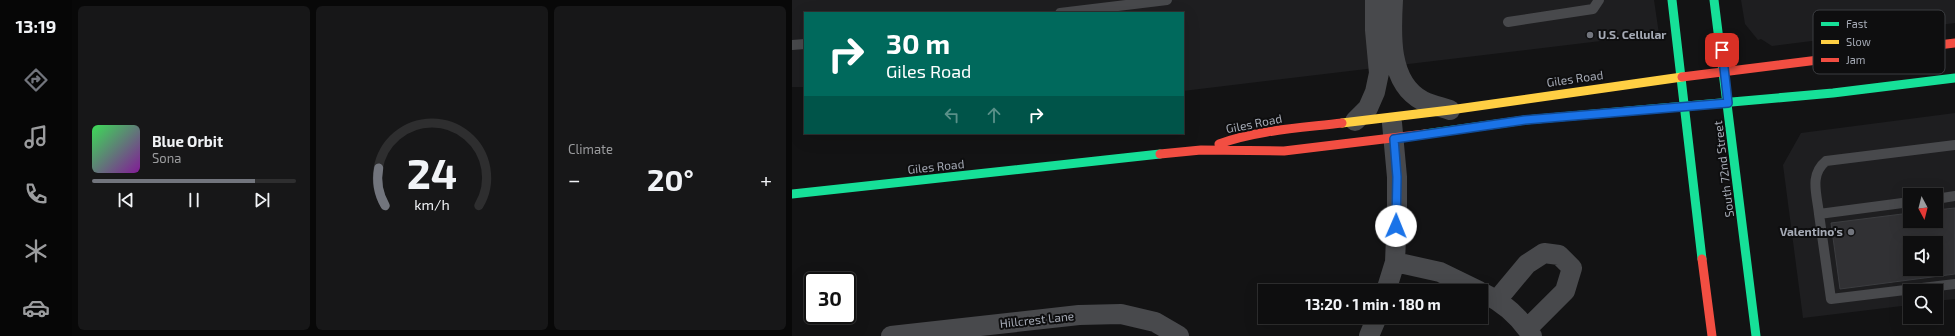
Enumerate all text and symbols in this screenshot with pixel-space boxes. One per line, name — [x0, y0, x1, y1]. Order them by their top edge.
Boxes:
legend — [1813, 10, 1945, 74]
text: 13:19 — [15, 15, 57, 37]
text: Fast — [1846, 17, 1868, 30]
text: 30 m — [886, 26, 950, 60]
place label: U.S. Cellular — [1598, 27, 1666, 41]
icon: right — [820, 28, 872, 80]
marker: U.S. Cellular — [1585, 30, 1595, 40]
pin — [1705, 33, 1739, 67]
text: Slow — [1846, 35, 1871, 48]
icon: arrive — [1711, 39, 1733, 61]
text: Jam — [1846, 53, 1865, 66]
text: Giles Road — [886, 60, 971, 82]
icon: directions — [22, 66, 50, 94]
street label: Giles Road — [1546, 67, 1604, 89]
icon: left — [941, 104, 963, 126]
icon: ahead — [983, 104, 1005, 126]
icon: right — [1025, 104, 1047, 126]
street label: Giles Road — [1225, 111, 1283, 135]
street label: South 72nd Street — [1710, 120, 1736, 218]
icon: music — [22, 123, 50, 151]
text: Blue Orbit — [152, 132, 223, 150]
text: Climate — [568, 141, 613, 157]
text: 24 — [407, 147, 457, 197]
text: Sona — [152, 150, 181, 166]
street label: Giles Road — [907, 156, 965, 176]
text: 20° — [647, 161, 694, 197]
text: − — [568, 166, 581, 192]
text: + — [760, 166, 772, 192]
icon: phone — [22, 180, 50, 208]
north arrow — [1903, 188, 1943, 228]
map controls — [1903, 188, 1943, 324]
icon: previous — [115, 189, 137, 211]
icon: pause — [183, 189, 205, 211]
icon: next — [251, 189, 273, 211]
text: km/h — [414, 196, 450, 213]
position arrow — [1375, 205, 1417, 247]
place label: Valentino's — [1780, 224, 1843, 238]
marker: Valentino's — [1846, 227, 1856, 237]
button: sound — [1903, 236, 1943, 276]
icon: climate — [22, 237, 50, 265]
speed limit sign: 30 — [804, 272, 856, 324]
button: search — [1903, 284, 1943, 324]
icon: car — [22, 294, 50, 322]
text: 13:20 · 1 min · 180 m — [1305, 295, 1441, 313]
street label: Hillcrest Lane — [999, 308, 1075, 330]

